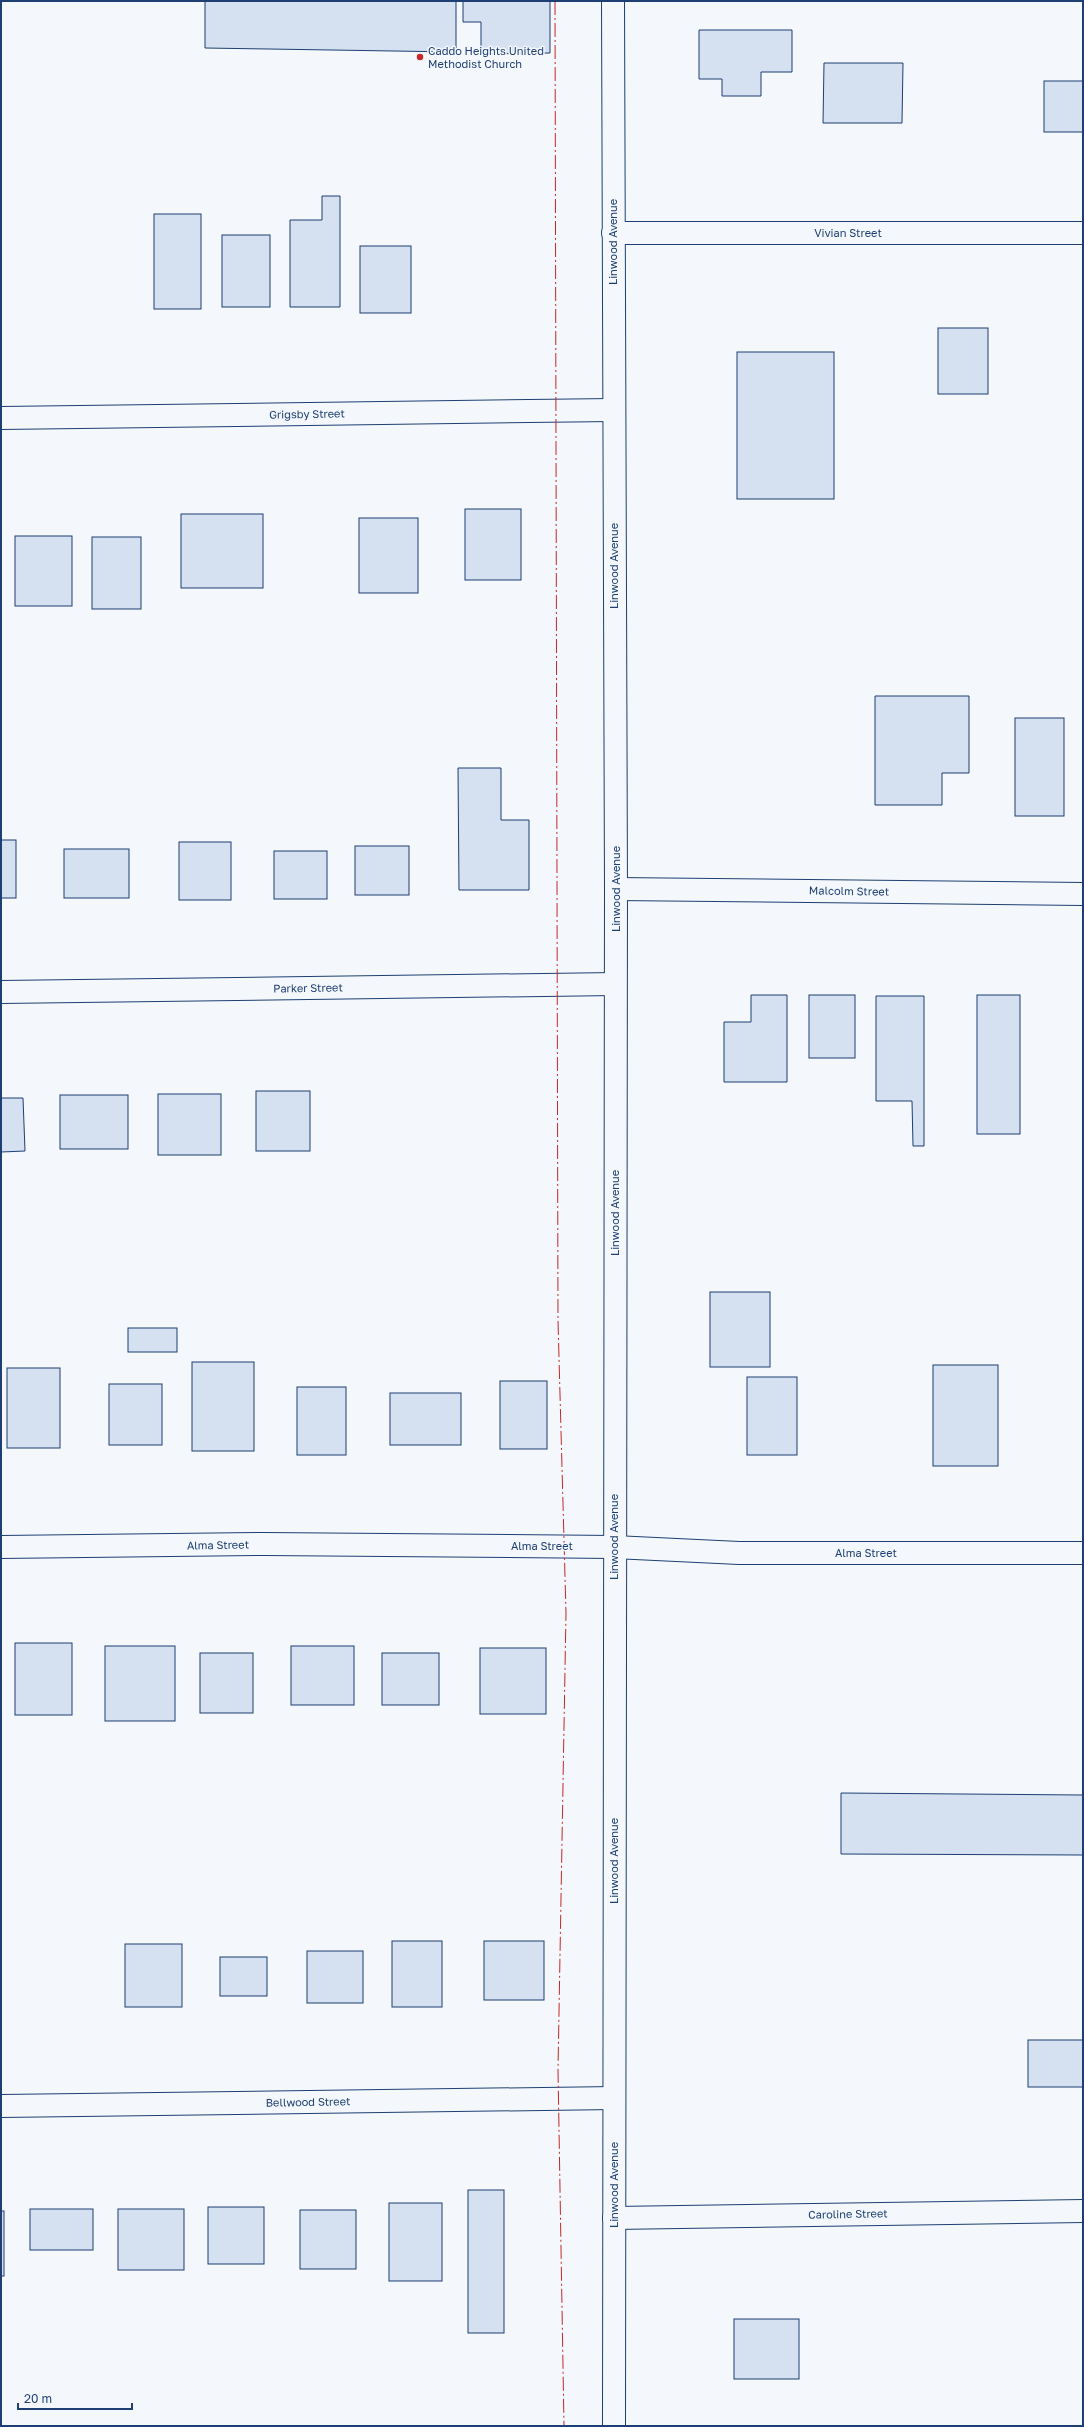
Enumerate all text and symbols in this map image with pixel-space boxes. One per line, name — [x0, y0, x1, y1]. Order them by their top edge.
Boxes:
place label: Caddo Heights United Methodist Church — [428, 44, 544, 70]
marker: Caddo Heights United Methodist Church — [415, 52, 425, 62]
street label: Linwood Avenue — [606, 199, 619, 285]
street label: Vivian Street — [814, 226, 882, 239]
street label: Grigsby Street — [269, 406, 345, 421]
street label: Linwood Avenue — [607, 523, 620, 609]
street label: Linwood Avenue — [609, 846, 622, 932]
street label: Malcolm Street — [809, 883, 889, 898]
street label: Parker Street — [273, 980, 343, 995]
street label: Linwood Avenue — [608, 1170, 621, 1256]
street label: Linwood Avenue — [607, 1494, 620, 1580]
street label: Alma Street — [187, 1537, 249, 1552]
street label: Alma Street — [511, 1539, 573, 1552]
street label: Alma Street — [835, 1546, 897, 1559]
street label: Linwood Avenue — [607, 1818, 620, 1904]
street label: Bellwood Street — [266, 2094, 350, 2109]
street label: Linwood Avenue — [607, 2142, 620, 2228]
street label: Caroline Street — [808, 2206, 888, 2221]
scale bar — [18, 2385, 132, 2411]
text: 20 m — [24, 2391, 52, 2406]

